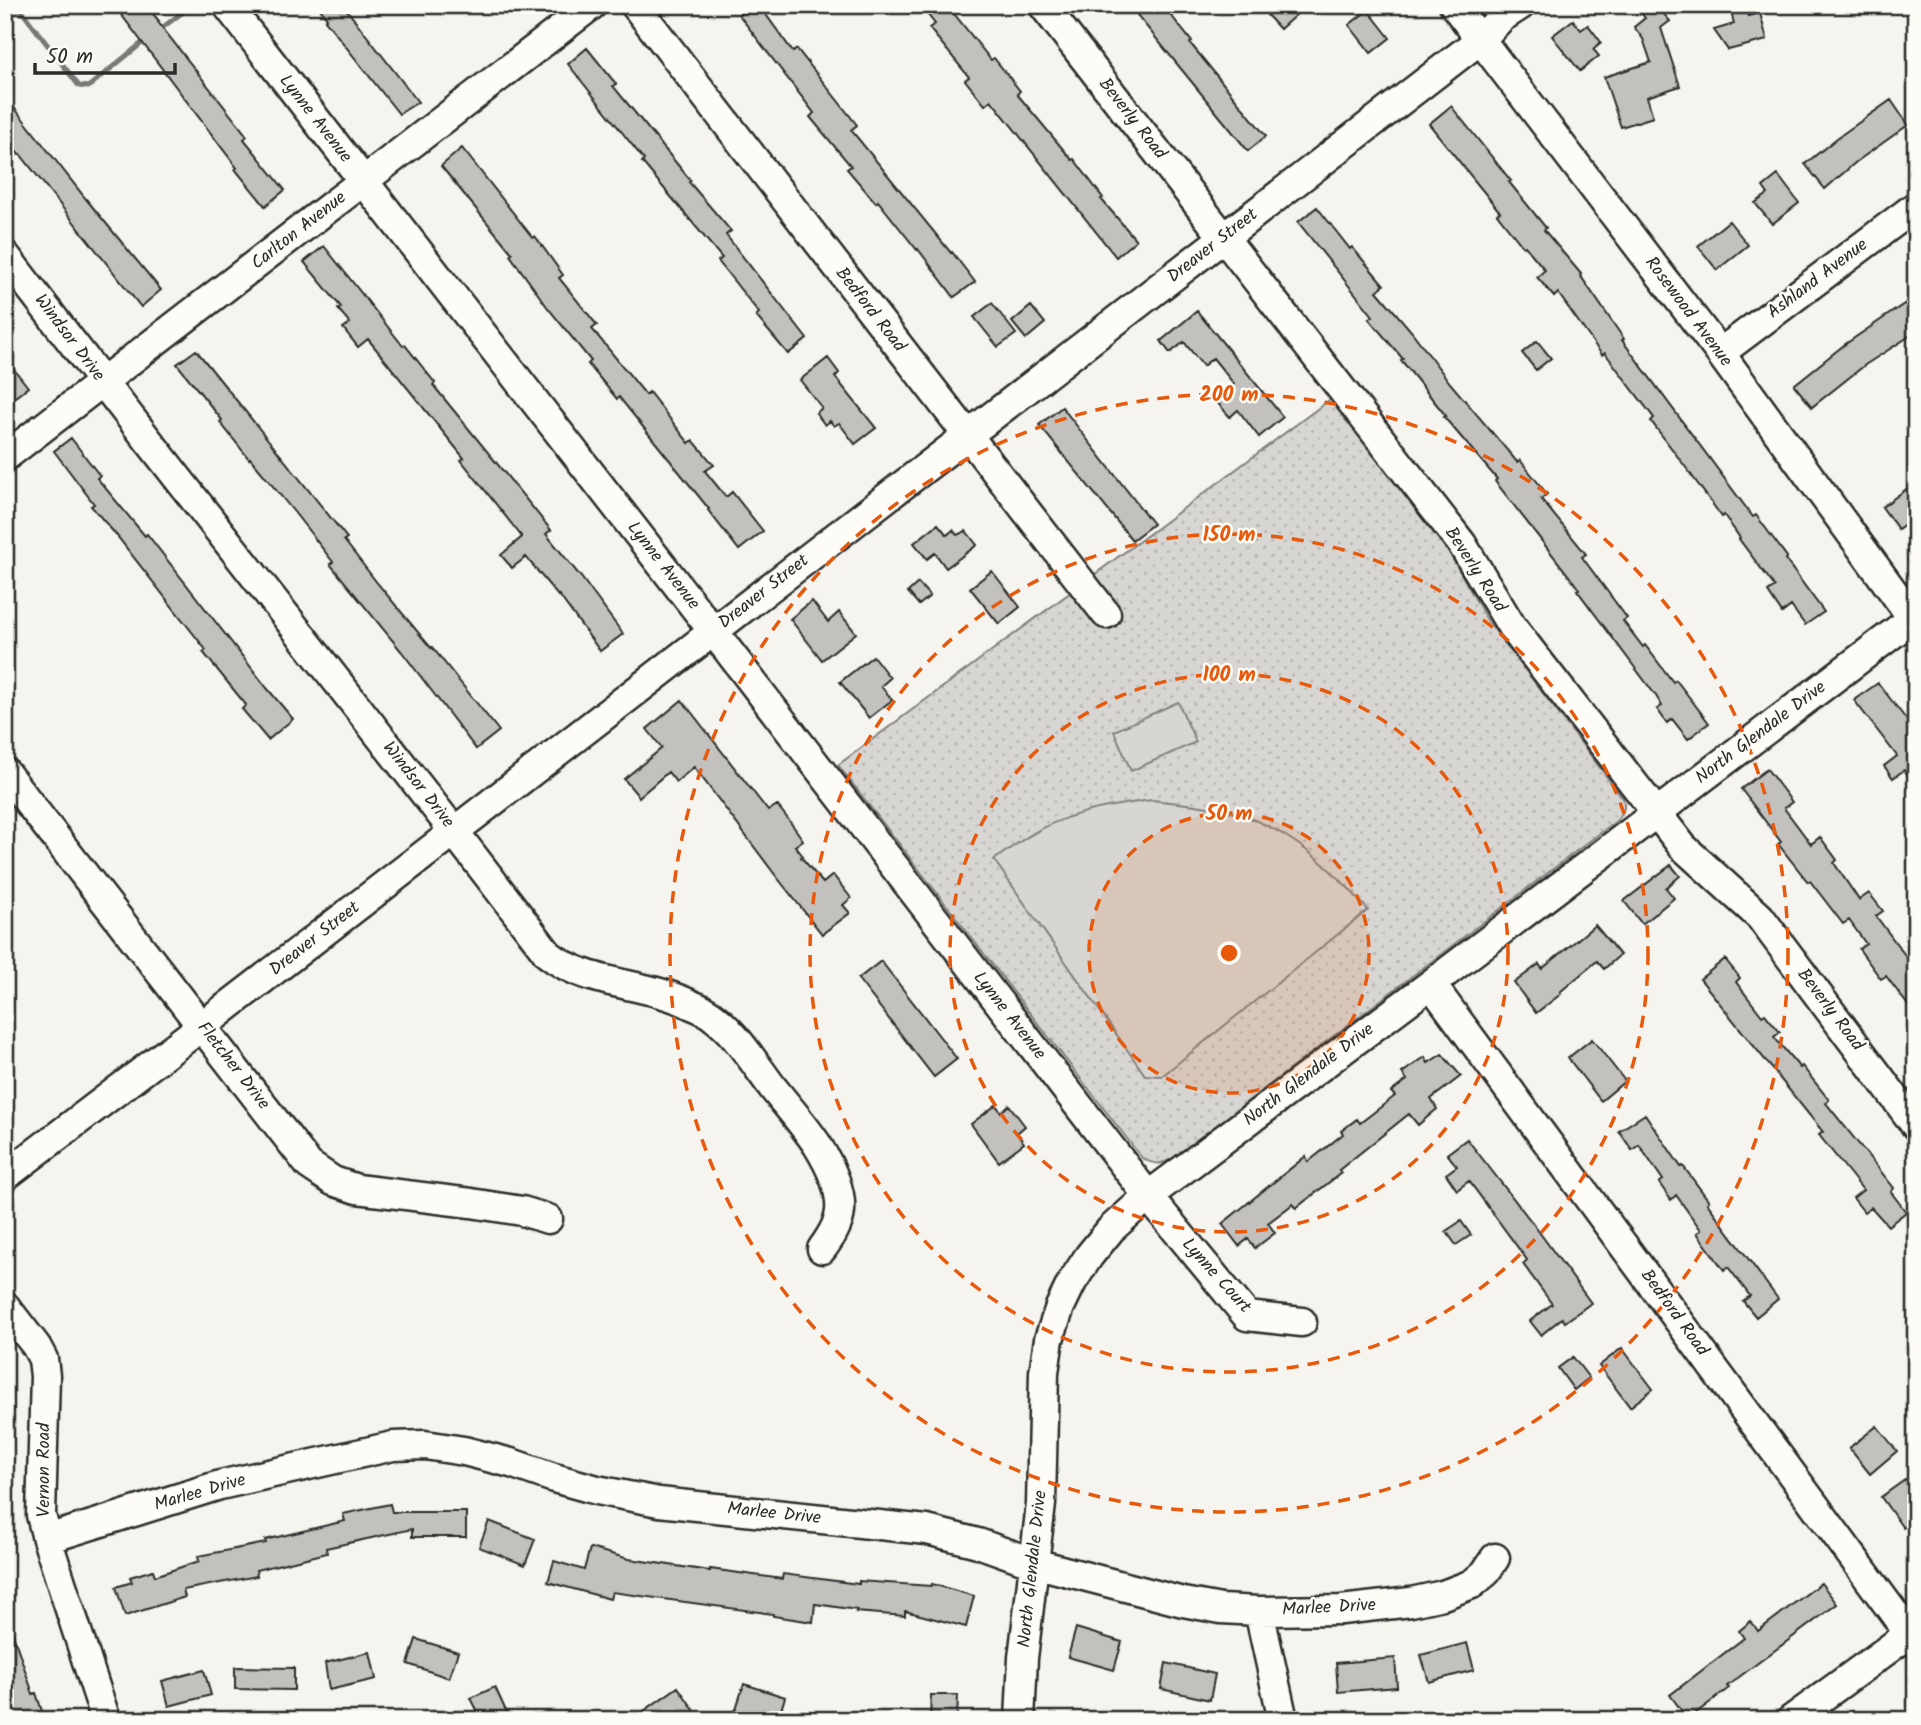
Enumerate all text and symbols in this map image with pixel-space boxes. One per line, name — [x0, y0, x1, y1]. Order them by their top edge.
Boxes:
scale bar — [35, 32, 175, 76]
text: 50 m — [46, 41, 93, 74]
street label: Lynne Avenue — [271, 68, 359, 170]
street label: Beverly Road — [1091, 72, 1174, 167]
street label: Carlton Avenue — [245, 184, 353, 278]
street label: Dreaver Street — [1161, 201, 1266, 291]
street label: Ashland Avenue — [1761, 231, 1875, 327]
street label: Rosewood Avenue — [1637, 251, 1739, 373]
street label: Bedford Road — [827, 261, 913, 360]
street label: Windsor Drive — [26, 288, 112, 388]
text: 200 m — [1199, 379, 1259, 412]
street label: Lynne Avenue — [619, 515, 707, 617]
text: 150 m — [1202, 519, 1256, 552]
street label: Beverly Road — [1436, 521, 1514, 620]
street label: Dreaver Street — [712, 547, 817, 637]
text: 100 m — [1202, 659, 1256, 692]
street label: North Glendale Drive — [1689, 674, 1833, 792]
street label: Windsor Drive — [375, 735, 461, 835]
text: 50 m — [1205, 798, 1252, 831]
street label: Dreaver Street — [263, 894, 368, 984]
centre of rings — [1217, 941, 1241, 965]
street label: Beverly Road — [1789, 962, 1871, 1058]
street label: Lynne Avenue — [965, 965, 1053, 1067]
street label: Fletcher Drive — [189, 1016, 277, 1116]
street label: North Glendale Drive — [1237, 1016, 1381, 1134]
street label: Lynne Court — [1174, 1232, 1259, 1321]
street label: Bedford Road — [1632, 1263, 1716, 1363]
street label: Vernon Road — [30, 1422, 59, 1517]
street label: Marlee Drive — [151, 1466, 249, 1520]
street label: North Glendale Drive — [1010, 1489, 1056, 1649]
street label: Marlee Drive — [726, 1495, 822, 1533]
street label: Marlee Drive — [1281, 1591, 1377, 1625]

